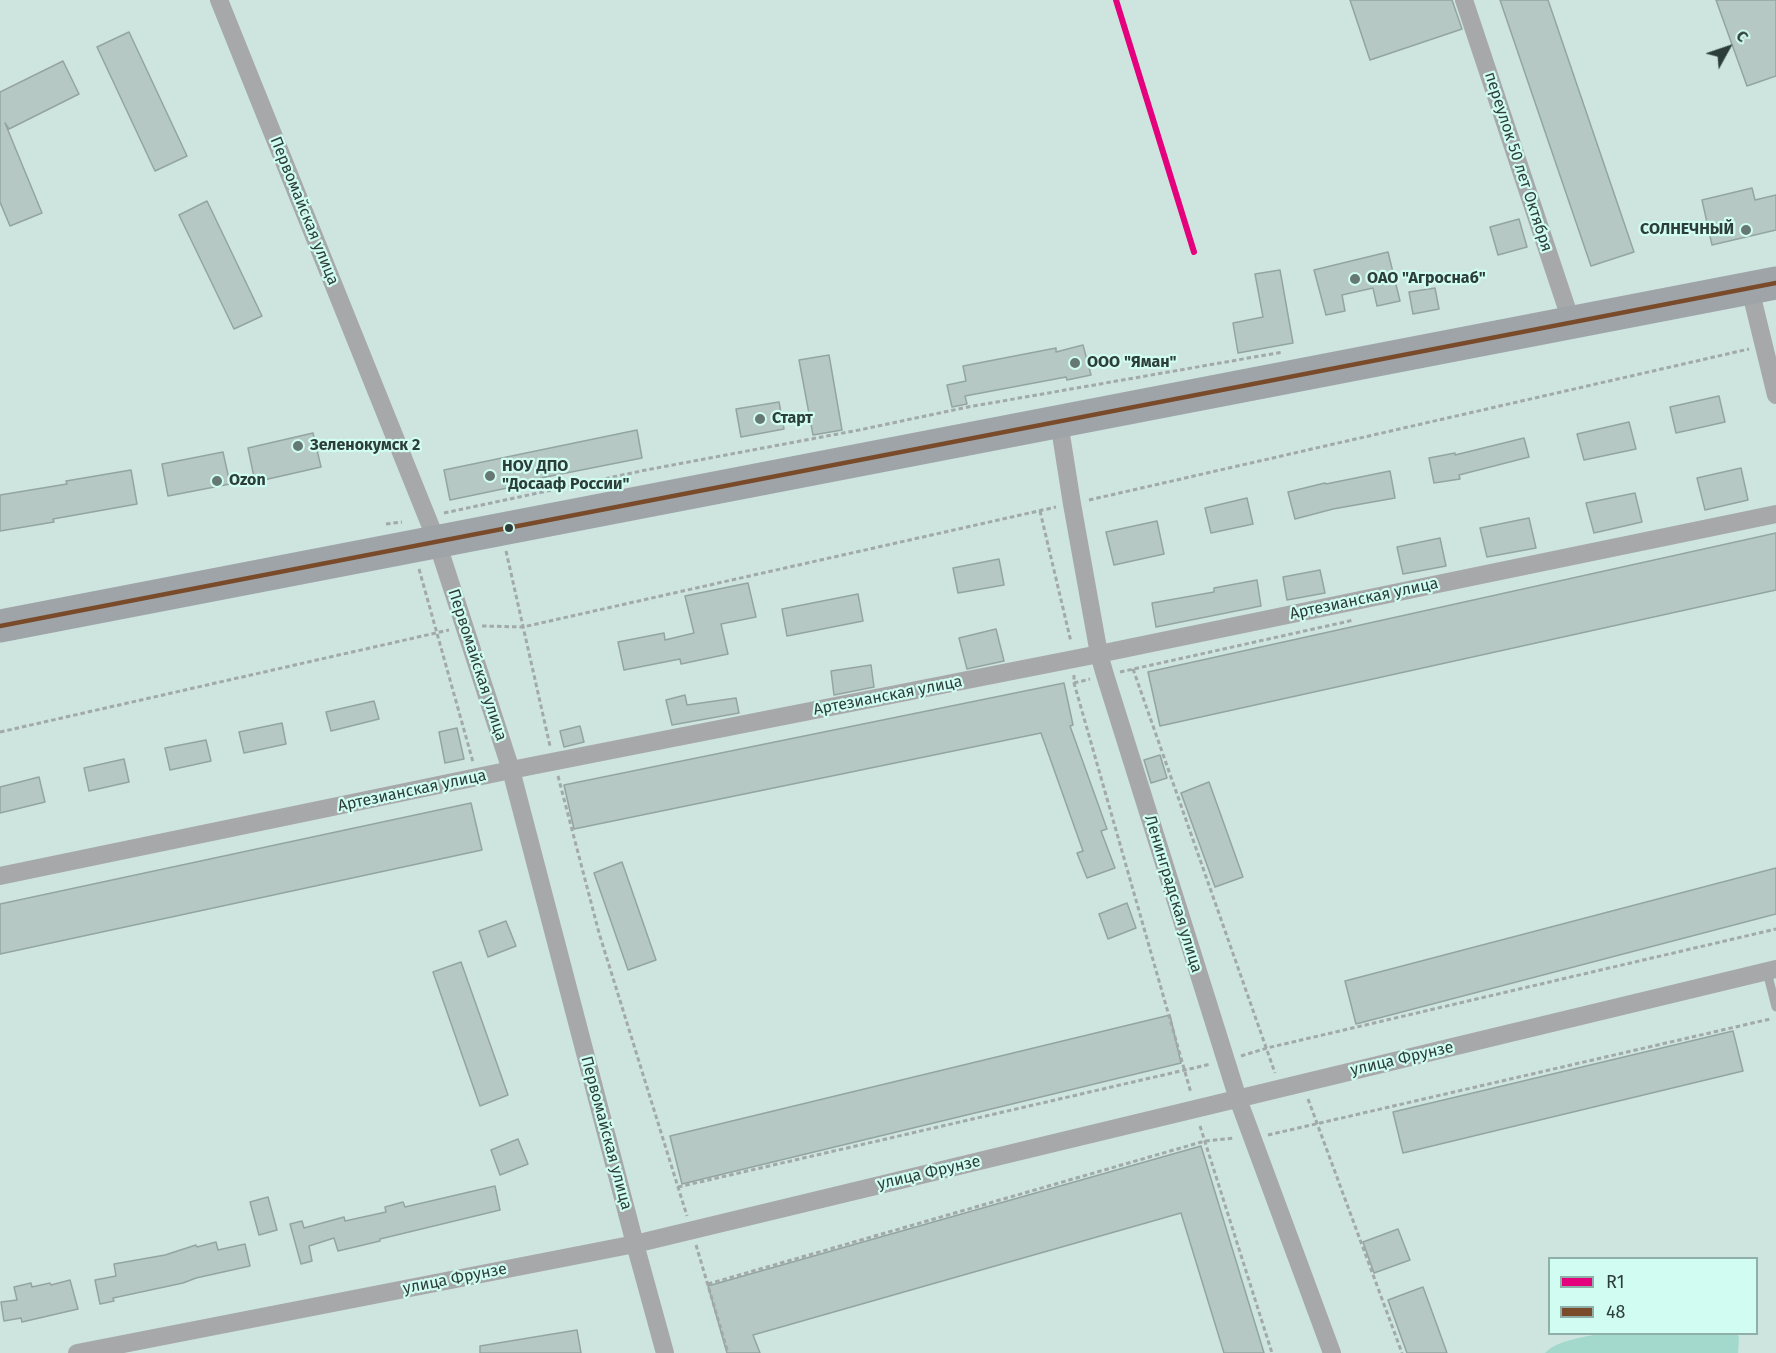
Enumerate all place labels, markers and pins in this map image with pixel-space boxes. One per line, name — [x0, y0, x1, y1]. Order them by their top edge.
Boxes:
place label: СОЛНЕЧНЫЙ — [1640, 220, 1734, 240]
marker: СОЛНЕЧНЫЙ — [1739, 223, 1753, 237]
place label: ОАО "Агроснаб" — [1367, 269, 1486, 289]
marker: ОАО "Агроснаб" — [1348, 272, 1362, 286]
place label: ООО "Яман" — [1087, 353, 1177, 373]
marker: ООО "Яман" — [1068, 356, 1082, 370]
place label: Старт — [772, 409, 813, 429]
marker: Старт — [753, 412, 767, 426]
place label: Зеленокумск 2 — [310, 436, 420, 456]
marker: Зеленокумск 2 — [291, 439, 305, 453]
place label: НОУ ДПО "Досааф России" — [502, 457, 629, 495]
marker: НОУ ДПО "Досааф России" — [483, 469, 497, 483]
place label: Ozon — [229, 471, 266, 491]
marker: Ozon — [210, 474, 224, 488]
unlabelled marker — [503, 522, 515, 534]

